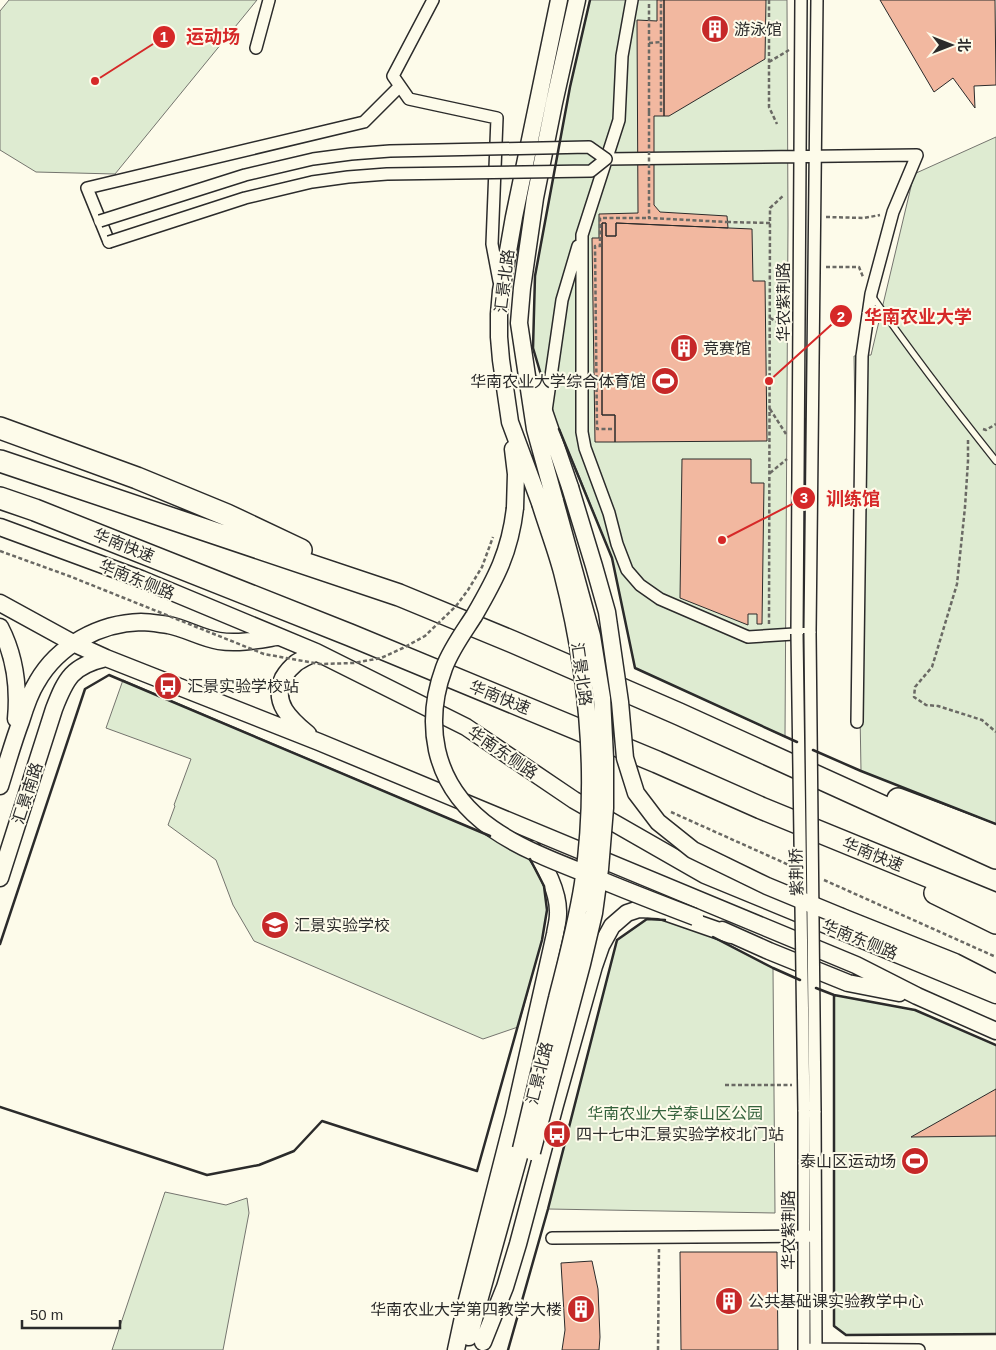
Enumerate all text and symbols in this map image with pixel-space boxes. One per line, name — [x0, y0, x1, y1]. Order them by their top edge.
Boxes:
building icon: 游泳馆 — [700, 14, 730, 44]
callout: 运动场 — [151, 20, 250, 53]
north arrow — [926, 20, 976, 70]
place label: 游泳馆 — [734, 21, 782, 38]
text: 运动场 — [186, 27, 240, 47]
text: 1 — [160, 28, 168, 45]
text: 北 — [956, 38, 972, 52]
street label: 汇景北路 — [492, 248, 517, 314]
street label: 华农紫荆路 — [775, 262, 792, 342]
callout: 华南农业大学 — [829, 300, 982, 333]
text: 华南农业大学 — [864, 307, 972, 327]
text: 2 — [837, 308, 845, 325]
building icon: 竞赛馆 — [669, 333, 699, 363]
place label: 竞赛馆 — [703, 340, 751, 357]
sports icon: 华南农业大学综合体育馆 — [650, 366, 680, 396]
place label: 华南农业大学综合体育馆 — [470, 373, 646, 390]
callout: 训练馆 — [791, 482, 890, 515]
text: 3 — [800, 489, 808, 506]
text: 训练馆 — [826, 489, 880, 509]
street label: 华南快速 — [91, 526, 157, 565]
street label: 华南东侧路 — [97, 557, 177, 602]
street label: 汇景北路 — [569, 641, 594, 707]
bus stop icon: 汇景实验学校站 — [153, 671, 183, 701]
place label: 汇景实验学校站 — [187, 678, 299, 695]
street label: 华南快速 — [467, 678, 533, 717]
street label: 华南东侧路 — [465, 723, 541, 782]
street label: 汇景南路 — [10, 760, 45, 826]
street label: 华南快速 — [840, 835, 906, 874]
street label: 紫荆桥 — [788, 848, 805, 896]
school or university icon: 汇景实验学校 — [260, 910, 290, 940]
place label: 汇景实验学校 — [294, 917, 390, 934]
street label: 华南东侧路 — [820, 917, 900, 962]
street label: 汇景北路 — [523, 1040, 555, 1106]
park label: 华南农业大学泰山区公园 — [587, 1105, 763, 1122]
bus stop icon: 四十七中汇景实验学校北门站 — [542, 1119, 572, 1149]
place label: 四十七中汇景实验学校北门站 — [576, 1126, 784, 1143]
sports icon: 泰山区运动场 — [900, 1146, 930, 1176]
place label: 泰山区运动场 — [800, 1153, 896, 1170]
street label: 华农紫荆路 — [780, 1190, 797, 1270]
building icon: 公共基础课实验教学中心 — [714, 1286, 744, 1316]
place label: 公共基础课实验教学中心 — [748, 1293, 924, 1310]
building icon: 华南农业大学第四教学大楼 — [566, 1294, 596, 1324]
scale bar — [22, 1298, 120, 1330]
place label: 华南农业大学第四教学大楼 — [370, 1301, 562, 1318]
text: 50 m — [30, 1306, 63, 1323]

